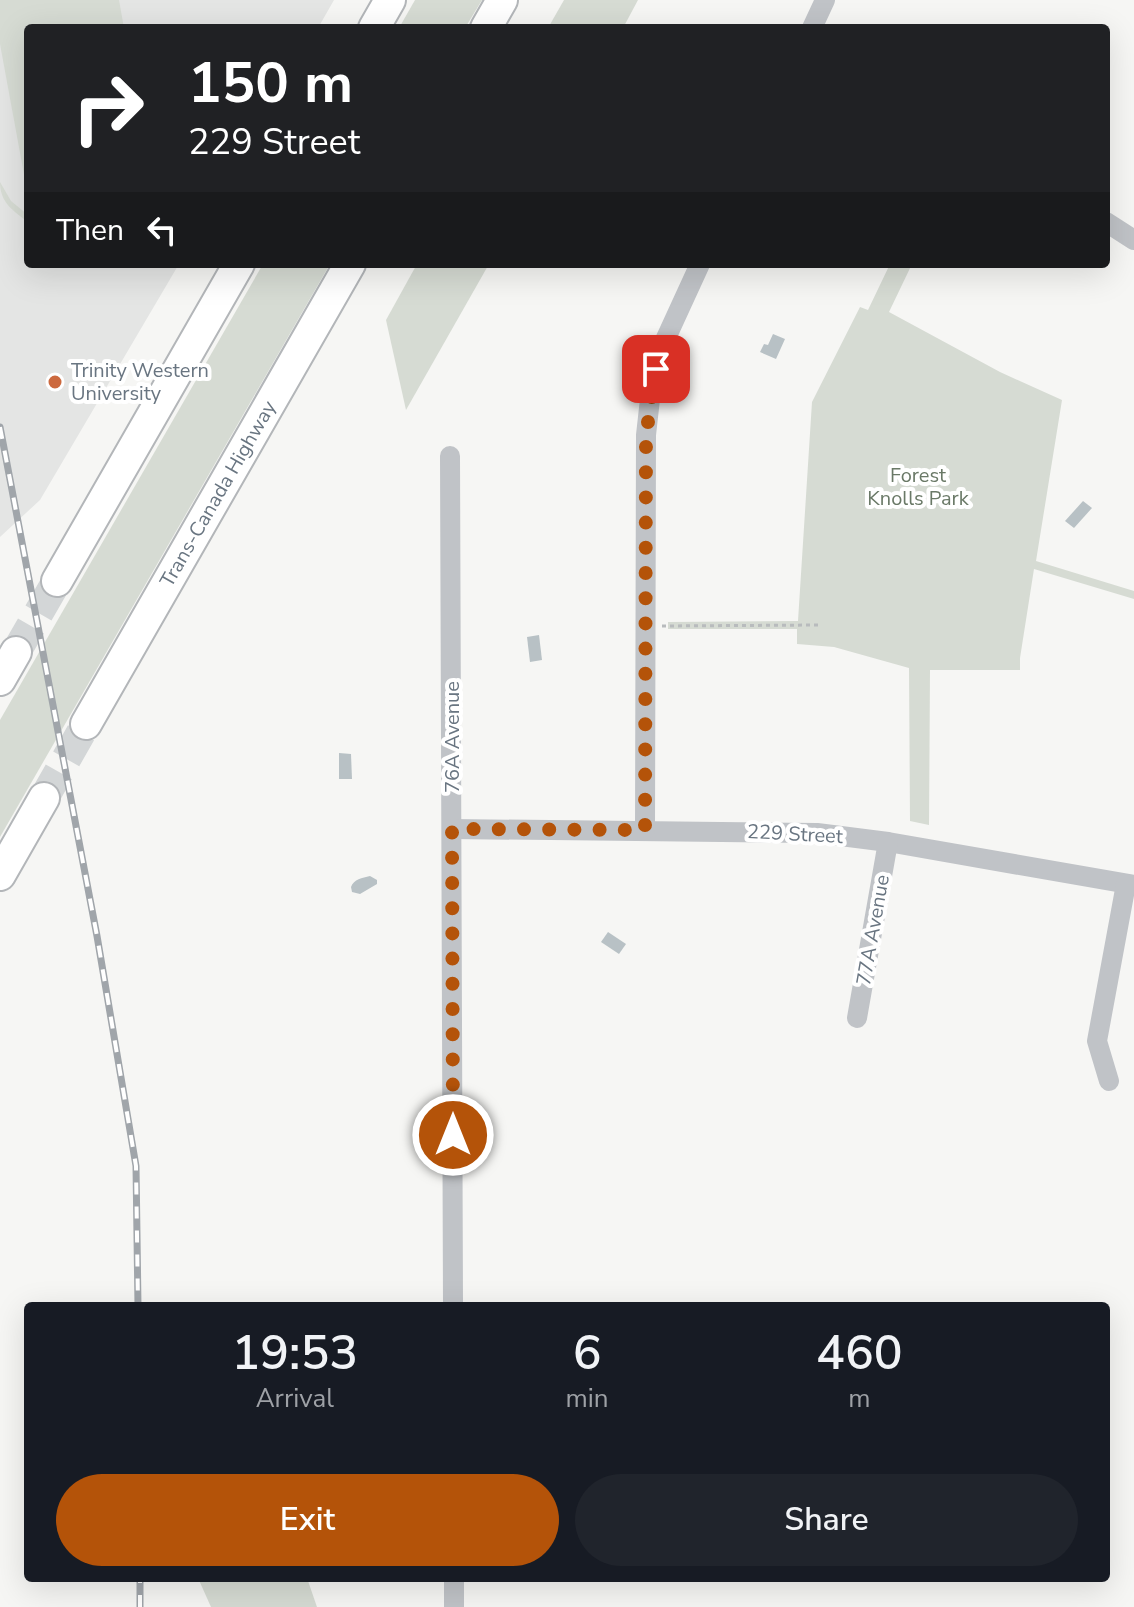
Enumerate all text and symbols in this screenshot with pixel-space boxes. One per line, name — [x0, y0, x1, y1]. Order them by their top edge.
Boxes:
text: 150 m — [188, 45, 353, 122]
icon: right — [56, 56, 160, 160]
text: 229 Street — [188, 118, 360, 167]
icon: left — [140, 208, 184, 252]
text: Then — [56, 210, 124, 251]
pin — [622, 335, 690, 403]
icon: arrive — [634, 347, 678, 391]
place label: Trinity Western University — [71, 357, 209, 407]
marker: Trinity Western University — [46, 373, 64, 391]
street label: Trans-Canada Highway — [154, 395, 283, 592]
park label: Forest Knolls Park — [867, 462, 970, 512]
street label: 76A Avenue — [439, 681, 466, 793]
street label: 229 Street — [746, 818, 844, 850]
street label: 77A Avenue — [850, 873, 896, 987]
position arrow — [411, 1093, 495, 1177]
text: 19:53 — [231, 1320, 358, 1386]
text: 6 — [573, 1320, 601, 1386]
text: 460 — [816, 1320, 903, 1386]
text: Arrival — [256, 1381, 334, 1416]
text: min — [566, 1381, 609, 1416]
text: m — [848, 1381, 870, 1416]
button: Exit — [56, 1474, 559, 1566]
button: Share — [575, 1474, 1078, 1566]

